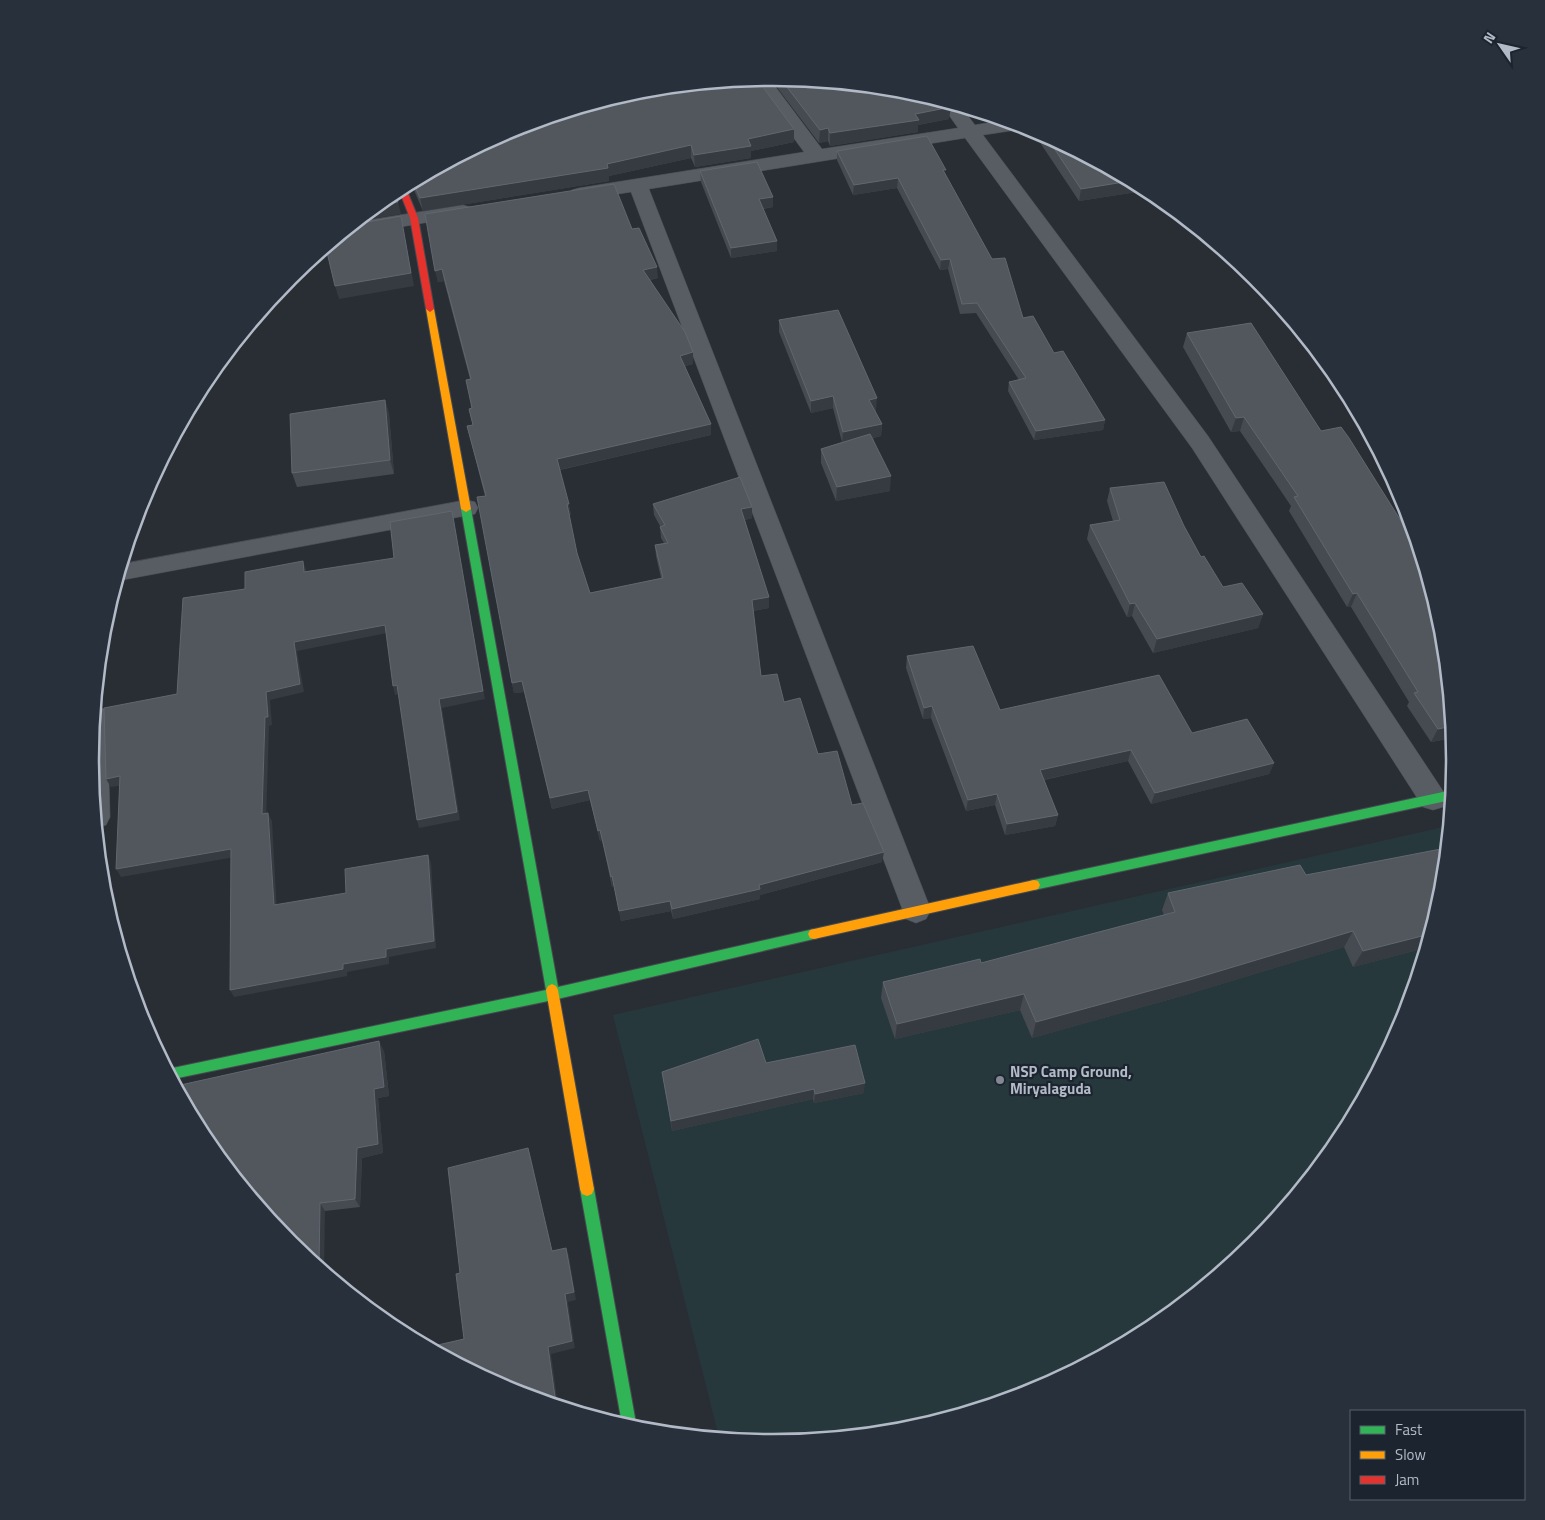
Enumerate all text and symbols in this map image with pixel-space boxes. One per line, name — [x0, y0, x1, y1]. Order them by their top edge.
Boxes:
north arrow — [1475, 20, 1525, 70]
text: N — [1477, 28, 1500, 47]
place label: NSP Camp Ground, Miryalaguda — [1010, 1060, 1132, 1100]
marker: NSP Camp Ground, Miryalaguda — [994, 1074, 1006, 1086]
legend — [1350, 1410, 1525, 1500]
text: Fast — [1395, 1418, 1423, 1441]
text: Slow — [1395, 1443, 1426, 1466]
text: Jam — [1395, 1468, 1419, 1491]

